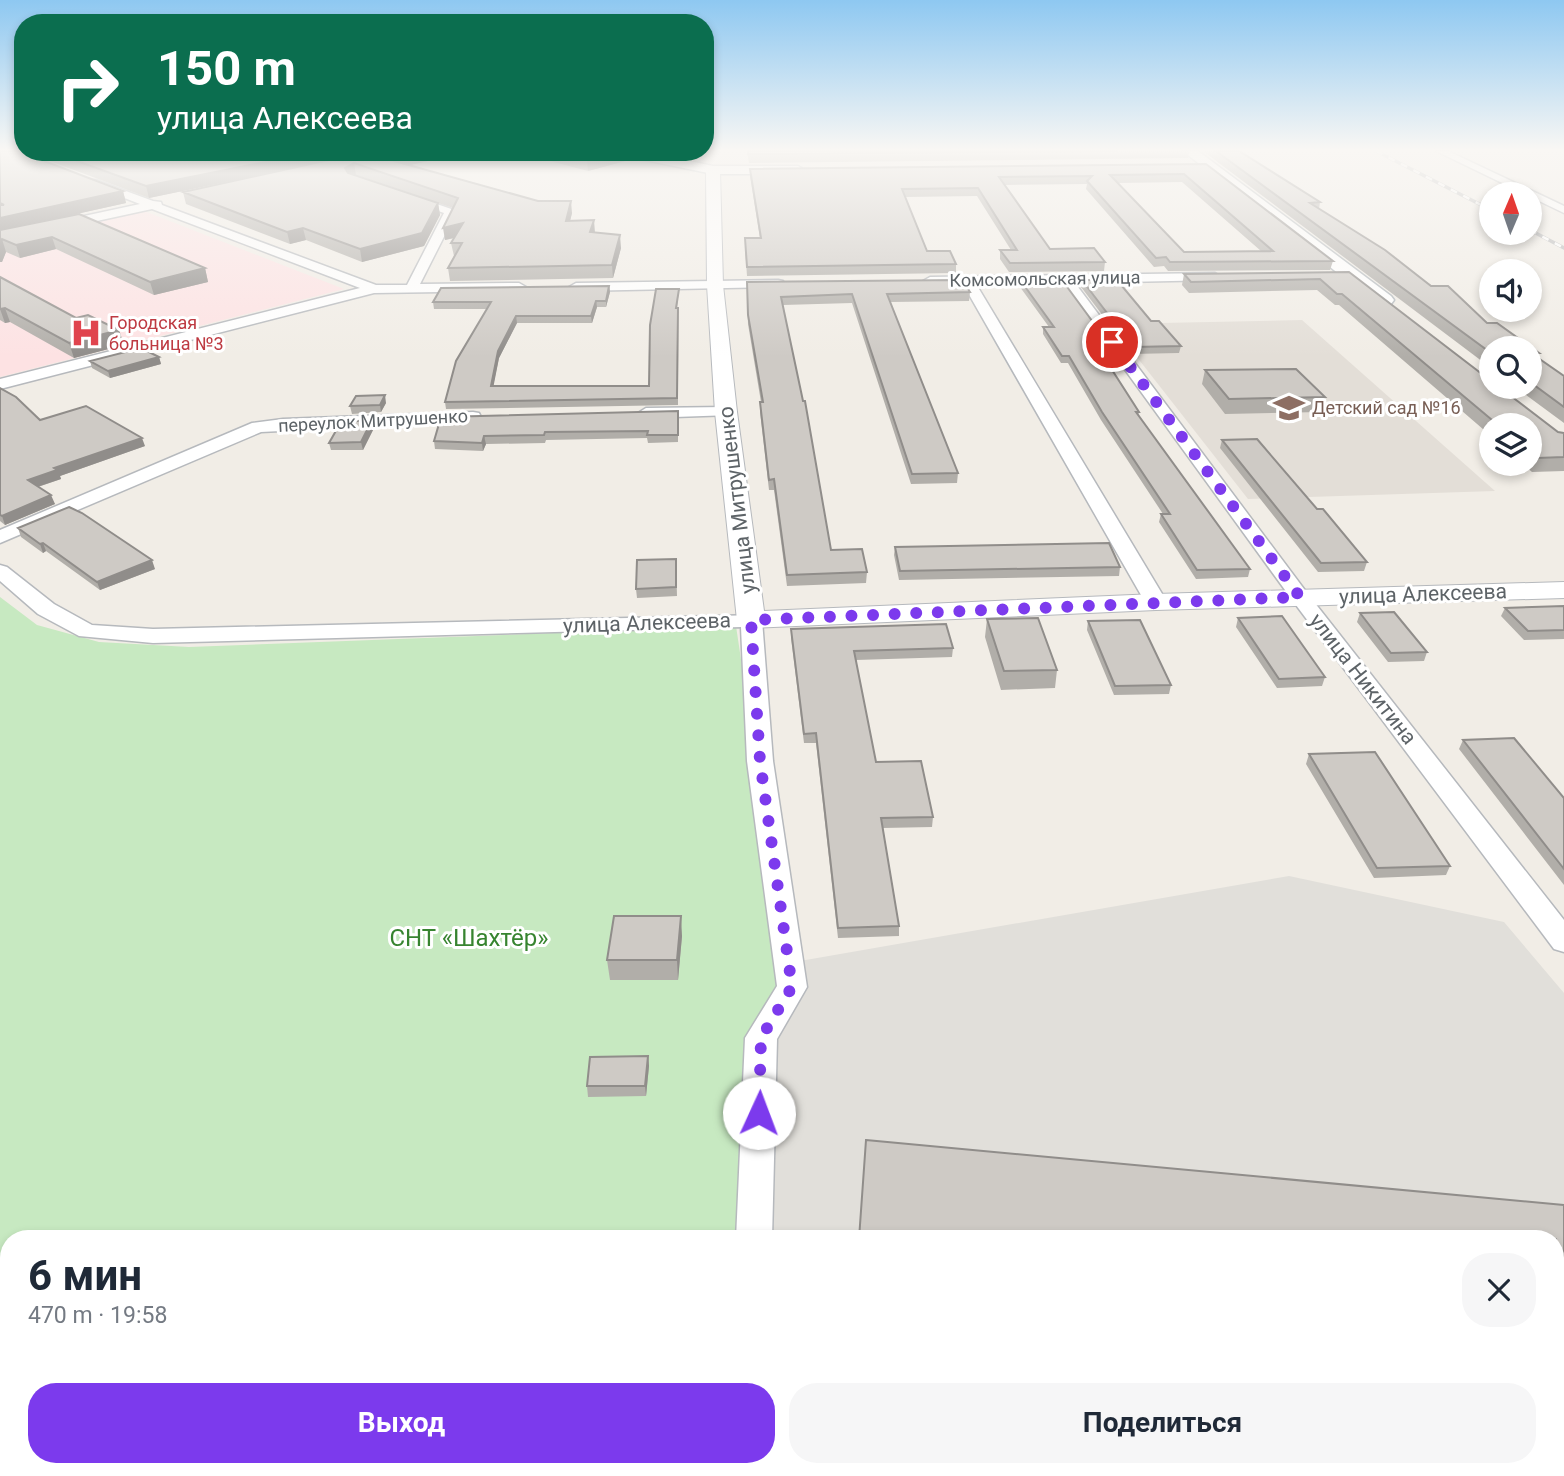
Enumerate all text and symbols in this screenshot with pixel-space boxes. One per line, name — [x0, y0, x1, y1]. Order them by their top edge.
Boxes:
text: 150 m — [157, 40, 296, 97]
icon: right — [42, 42, 133, 133]
text: улица Алексеева — [157, 99, 413, 137]
north arrow — [1479, 182, 1542, 245]
map controls — [1479, 182, 1542, 476]
button: sound — [1479, 259, 1542, 322]
street label: Комсомольская улица — [949, 266, 1141, 291]
place label: Городская больница №3 — [109, 312, 224, 354]
pin — [1082, 312, 1142, 372]
hospital icon: Городская больница №3 — [69, 316, 103, 350]
icon: arrive — [1093, 323, 1131, 361]
button: search — [1479, 336, 1542, 399]
school or university icon: Детский сад №16 — [1272, 391, 1306, 425]
place label: Детский сад №16 — [1312, 397, 1461, 418]
street label: переулок Митрушенко — [278, 405, 468, 436]
street label: улица Митрушенко — [714, 405, 760, 595]
button: layers — [1479, 413, 1542, 476]
street label: улица Алексеева — [1339, 579, 1507, 609]
street label: улица Алексеева — [563, 608, 731, 638]
street label: улица Никитина — [1305, 609, 1421, 749]
park label: СНТ «Шахтёр» — [389, 924, 549, 952]
position arrow — [722, 1076, 796, 1150]
text: 6 мин — [28, 1251, 142, 1300]
button: close — [1462, 1253, 1536, 1327]
text: 470 m · 19:58 — [28, 1302, 167, 1329]
button: Выход — [28, 1383, 775, 1463]
button: Поделиться — [789, 1383, 1536, 1463]

